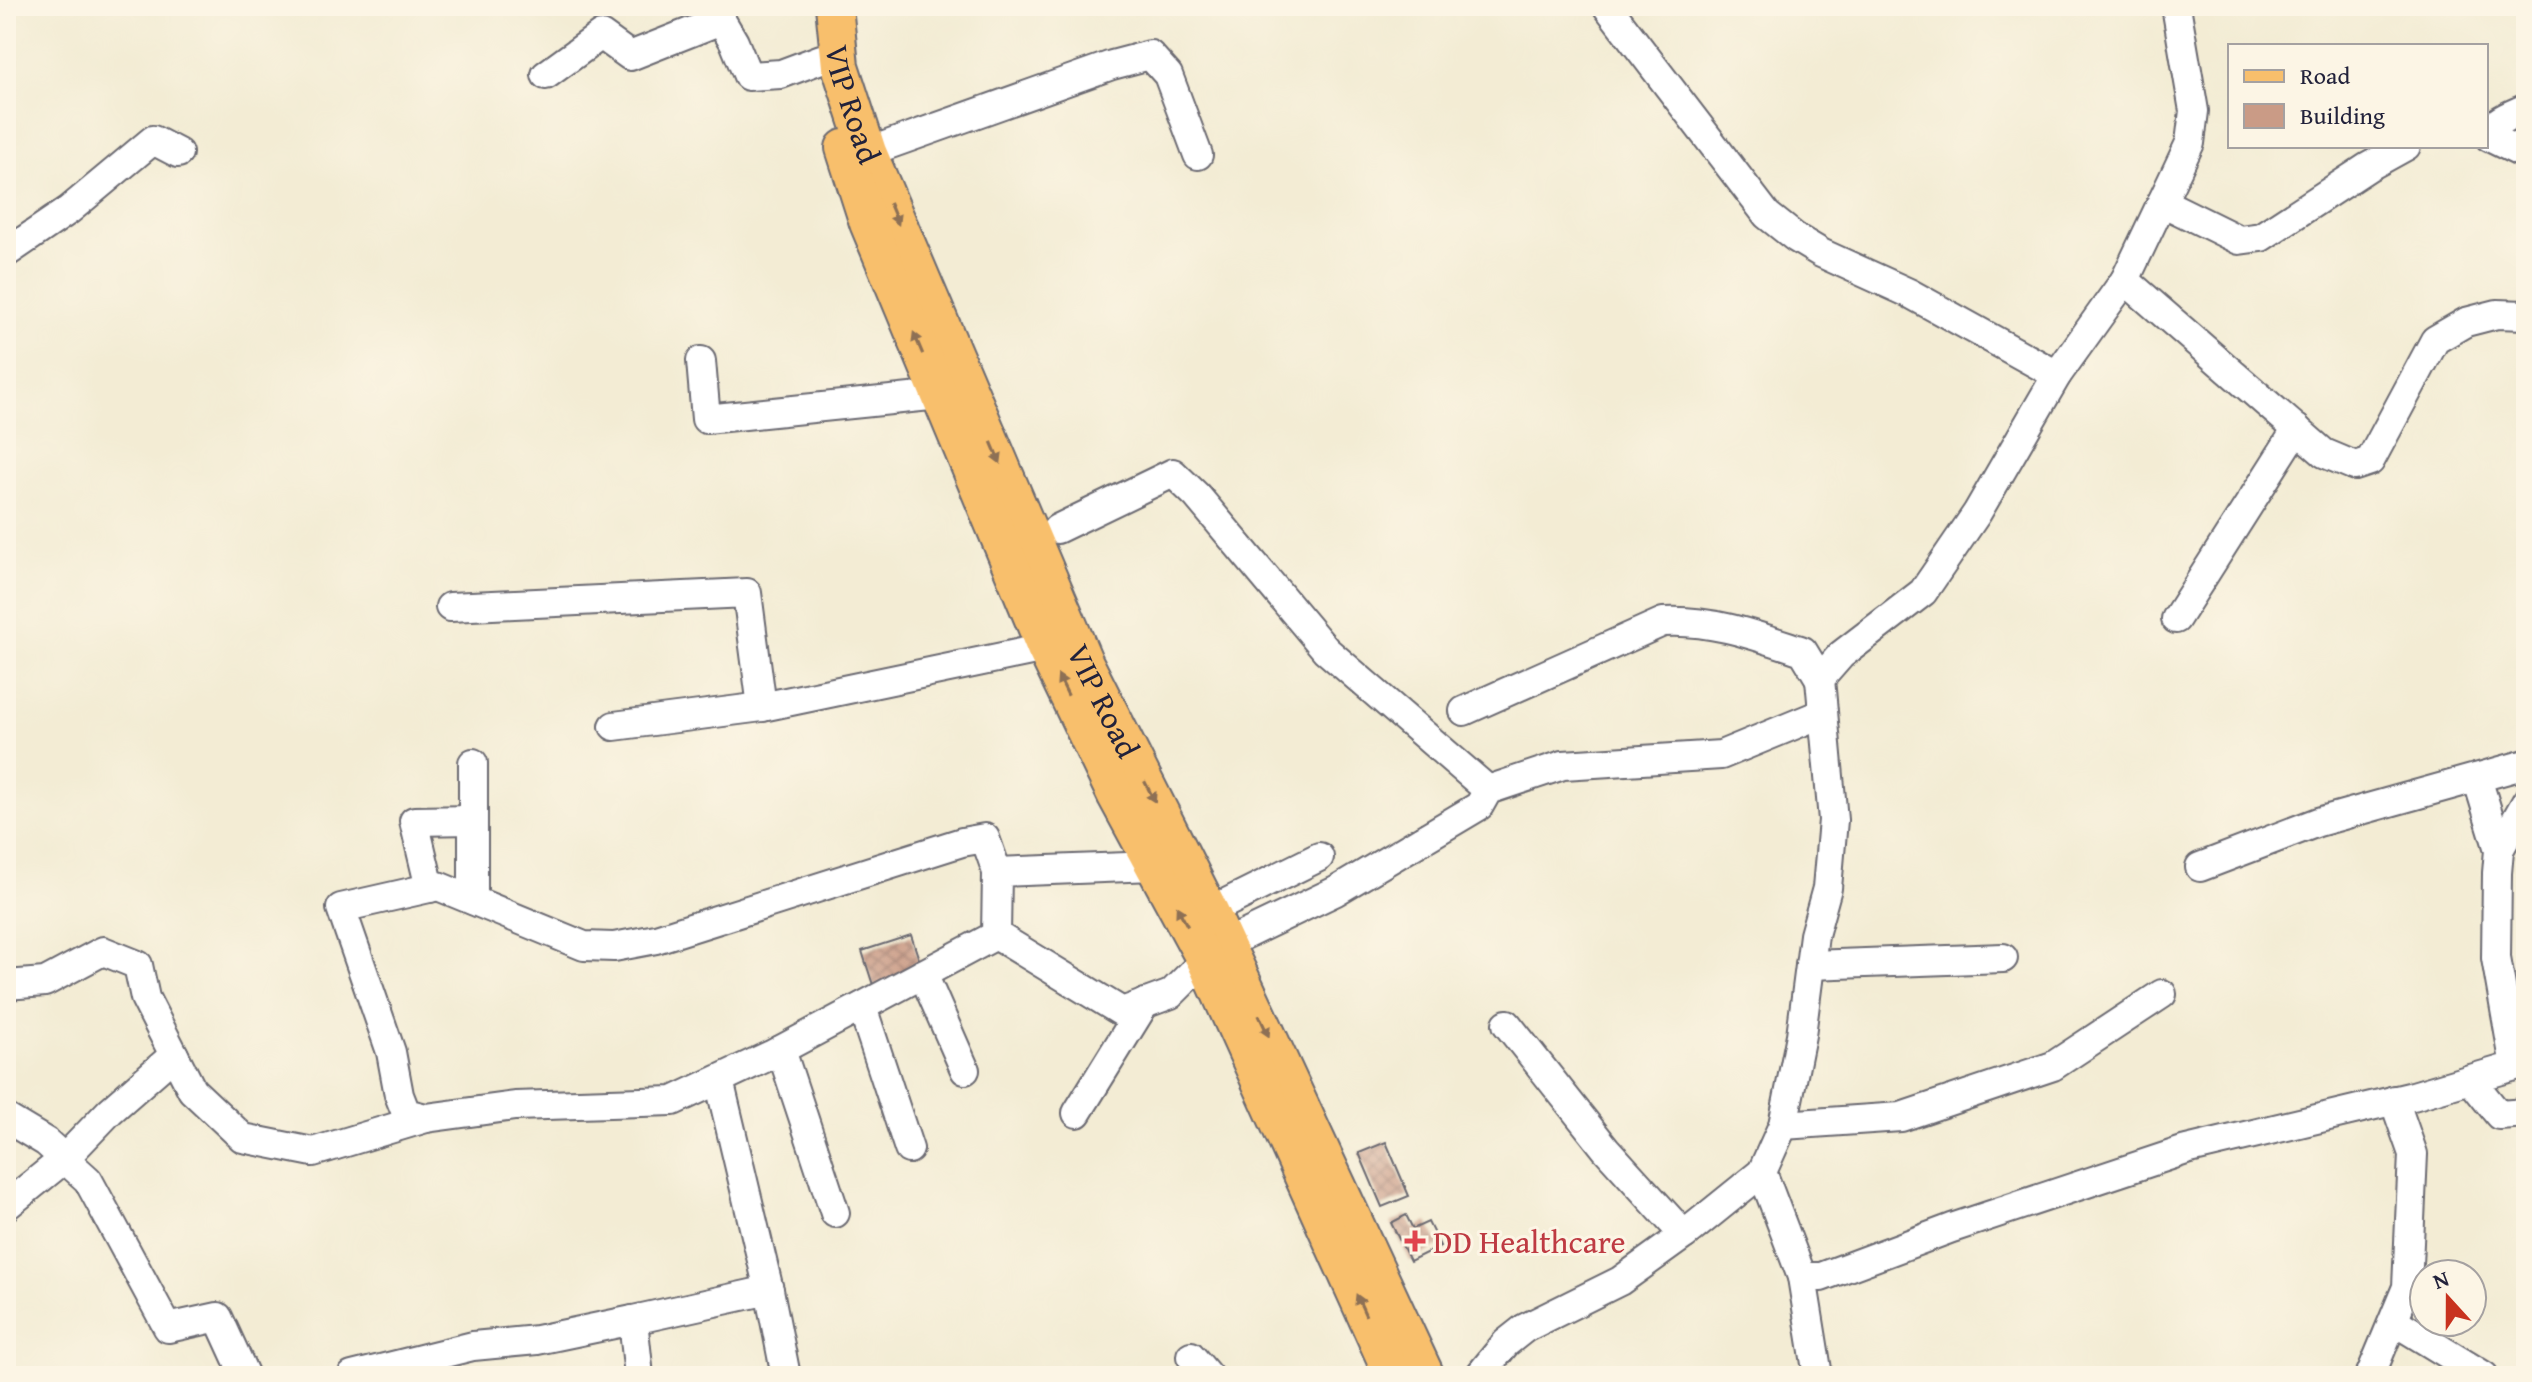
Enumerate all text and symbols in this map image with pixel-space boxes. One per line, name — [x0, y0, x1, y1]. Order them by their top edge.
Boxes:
street label: VIP Road — [814, 42, 894, 171]
legend — [2228, 44, 2488, 148]
text: Road — [2300, 58, 2350, 93]
text: Building — [2300, 98, 2385, 133]
one-way arrow — [888, 202, 901, 226]
one-way arrow — [911, 331, 924, 355]
one-way arrow — [990, 441, 1003, 465]
street label: VIP Road — [1056, 636, 1152, 766]
one-way arrow — [1056, 674, 1070, 697]
one-way arrow — [1143, 780, 1156, 803]
one-way arrow — [1175, 905, 1188, 928]
one-way arrow — [1257, 1014, 1271, 1037]
place label: DD Healthcare — [1433, 1218, 1626, 1265]
marker: DD Healthcare — [1404, 1230, 1426, 1252]
north arrow — [2408, 1258, 2488, 1338]
text: N — [2428, 1262, 2454, 1297]
one-way arrow — [1354, 1293, 1368, 1317]

